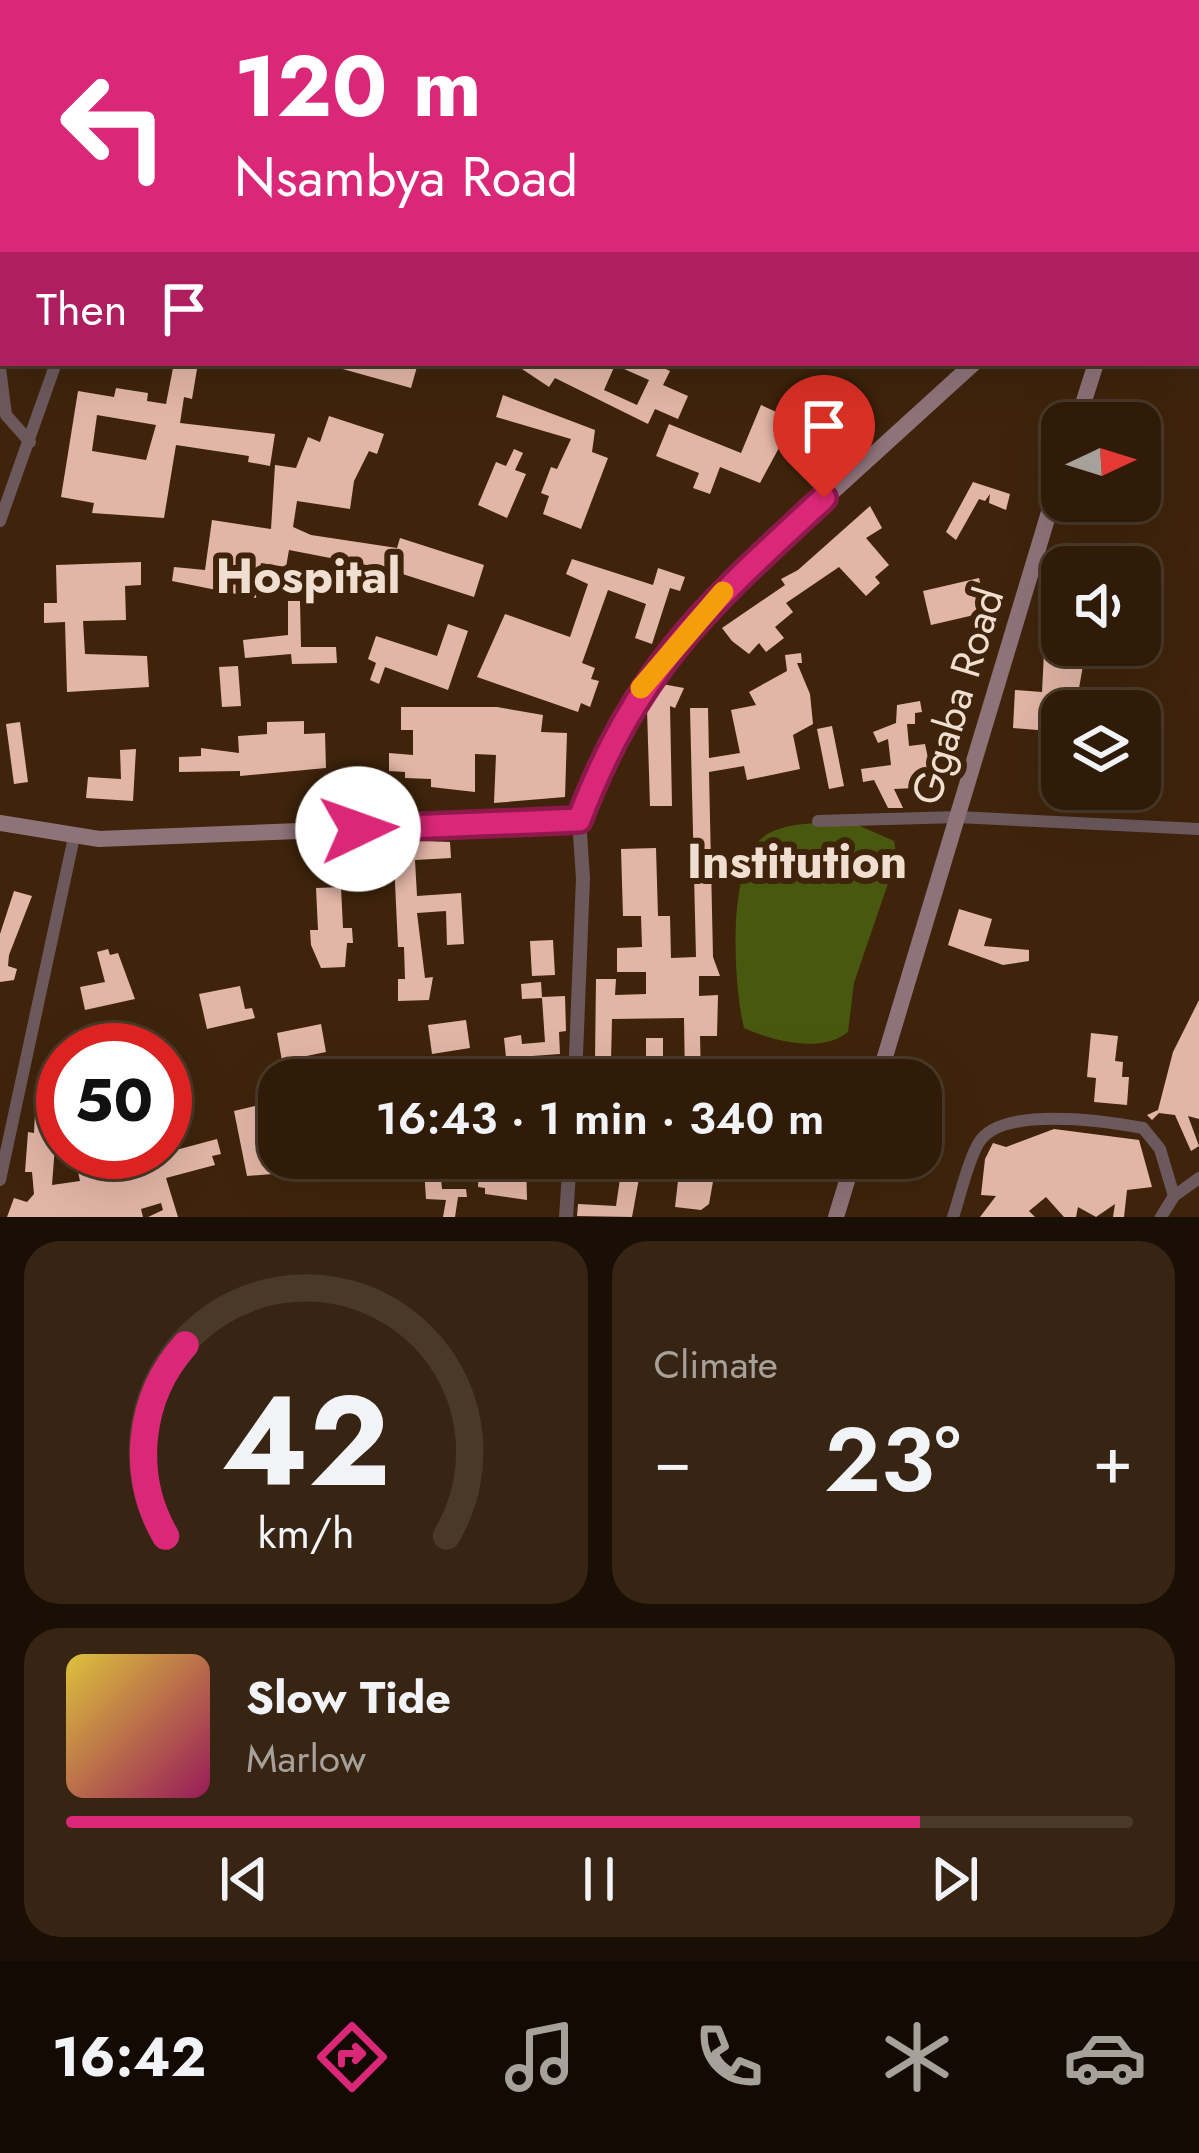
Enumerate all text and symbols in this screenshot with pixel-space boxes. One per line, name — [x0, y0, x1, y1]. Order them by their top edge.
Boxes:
text: 120 m — [234, 26, 482, 148]
icon: left — [36, 48, 192, 204]
text: Nsambya Road — [234, 138, 578, 216]
icon: arrive — [151, 276, 217, 342]
text: Then — [36, 277, 127, 342]
pin — [773, 375, 875, 498]
icon: arrive — [791, 393, 857, 459]
north arrow — [1041, 402, 1161, 522]
map controls — [1041, 402, 1161, 810]
district label: Hospital — [216, 542, 400, 611]
button: sound — [1041, 546, 1161, 666]
street label: Ggaba Road — [896, 580, 1019, 812]
button: layers — [1041, 690, 1161, 810]
position arrow — [295, 766, 421, 892]
district label: Institution — [687, 827, 907, 896]
speed limit sign: 50 — [36, 1023, 192, 1179]
text: 16:43 · 1 min · 340 m — [376, 1086, 824, 1151]
text: Climate — [654, 1336, 778, 1393]
text: 42 — [221, 1351, 390, 1532]
text: 23° — [824, 1395, 961, 1525]
text: − — [654, 1412, 692, 1508]
text: + — [1092, 1412, 1133, 1508]
text: km/h — [257, 1501, 354, 1563]
text: Slow Tide — [246, 1665, 451, 1730]
text: Marlow — [246, 1730, 366, 1787]
icon: previous — [211, 1846, 277, 1912]
icon: pause — [566, 1846, 632, 1912]
icon: next — [922, 1846, 988, 1912]
icon: directions — [310, 2015, 394, 2099]
icon: music — [498, 2015, 582, 2099]
icon: phone — [687, 2015, 771, 2099]
icon: climate — [875, 2015, 959, 2099]
icon: car — [1063, 2015, 1147, 2099]
text: 16:42 — [52, 2018, 206, 2096]

